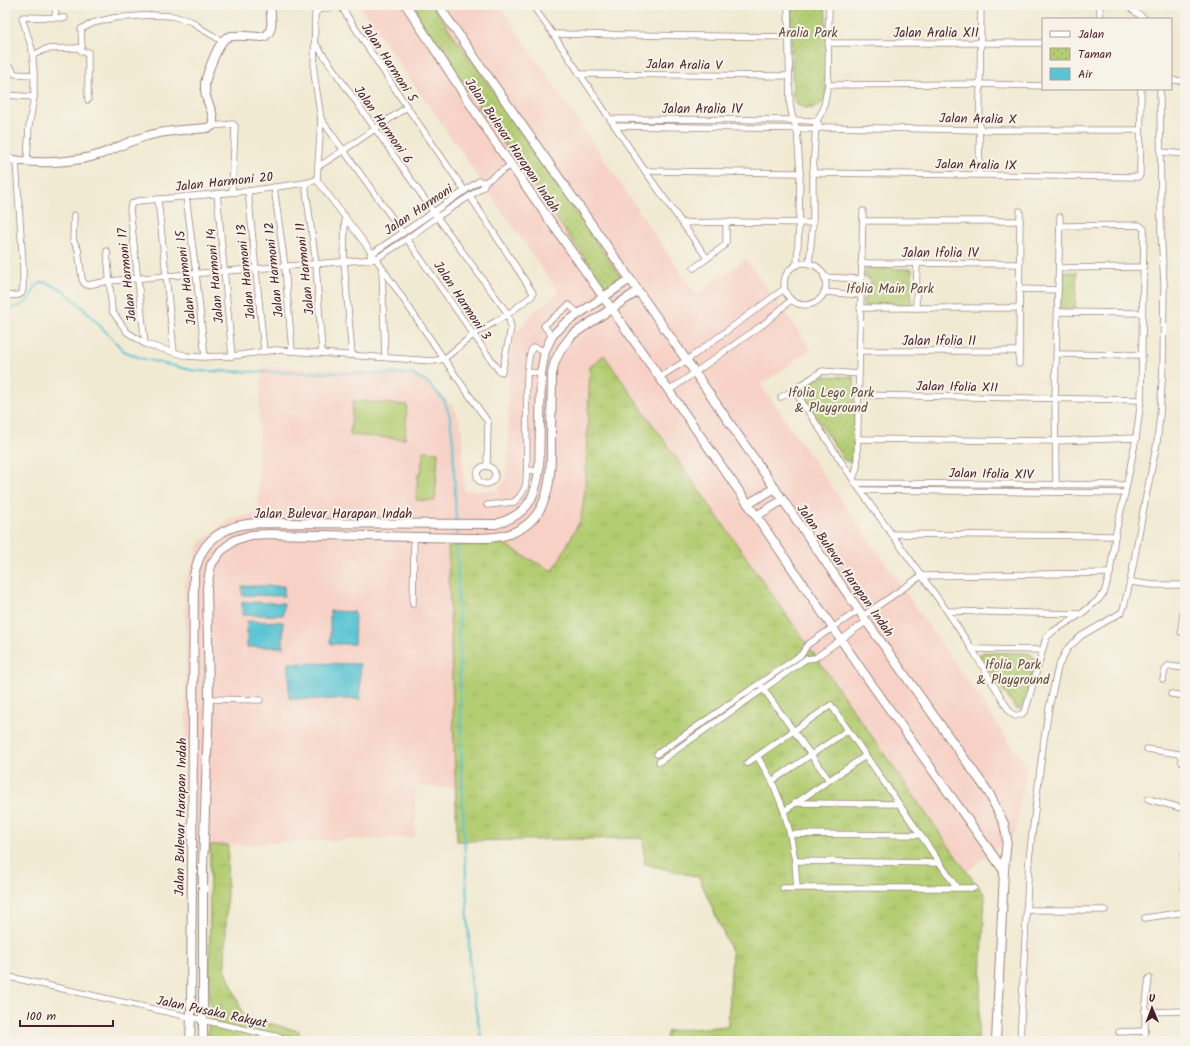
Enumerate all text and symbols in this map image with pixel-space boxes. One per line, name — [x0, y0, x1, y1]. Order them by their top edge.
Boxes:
legend — [1042, 18, 1172, 90]
street label: Jalan Harmoni 5 — [355, 19, 423, 108]
park label: Aralia Park — [778, 23, 839, 44]
street label: Jalan Aralia XII — [893, 23, 979, 44]
text: Jalan — [1078, 25, 1104, 44]
text: Taman — [1078, 45, 1112, 64]
street label: Jalan Aralia V — [646, 54, 723, 77]
text: Air — [1078, 65, 1093, 84]
street label: Jalan Bulevar Harapan Indah — [459, 74, 565, 217]
street label: Jalan Harmoni 6 — [348, 81, 418, 168]
street label: Jalan Aralia IV — [662, 99, 743, 120]
street label: Jalan Aralia X — [939, 108, 1018, 131]
street label: Jalan Aralia IX — [935, 154, 1018, 177]
street label: Jalan Harmoni 20 — [174, 167, 275, 198]
street label: Jalan Harmoni — [380, 179, 458, 241]
street label: Jalan Harmoni 12 — [259, 221, 290, 319]
street label: Jalan Harmoni 11 — [290, 222, 321, 316]
street label: Jalan Harmoni 13 — [231, 223, 262, 321]
street label: Jalan Harmoni 17 — [112, 226, 143, 323]
street label: Jalan Harmoni 14 — [201, 227, 230, 324]
street label: Jalan Harmoni 15 — [170, 228, 203, 326]
street label: Jalan Ifolia IV — [902, 243, 980, 264]
street label: Jalan Harmoni 3 — [427, 257, 496, 345]
park label: Ifolia Main Park — [846, 279, 935, 300]
street label: Jalan Ifolia II — [902, 331, 976, 352]
street label: Jalan Ifolia XII — [916, 376, 998, 399]
park label: Ifolia Lego Park & Playground — [788, 383, 875, 419]
street label: Jalan Ifolia XIV — [948, 463, 1035, 486]
street label: Jalan Bulevar Harapan Indah — [791, 500, 899, 642]
street label: Jalan Bulevar Harapan Indah — [254, 504, 412, 525]
park label: Ifolia Park & Playground — [977, 655, 1050, 691]
street label: Jalan Bulevar Harapan Indah — [170, 738, 193, 896]
north arrow — [1132, 988, 1172, 1028]
street label: Jalan Pusaka Rakyat — [154, 990, 270, 1035]
text: U — [1148, 990, 1156, 1008]
scale bar — [20, 1002, 113, 1028]
text: 100 m — [26, 1007, 57, 1026]

